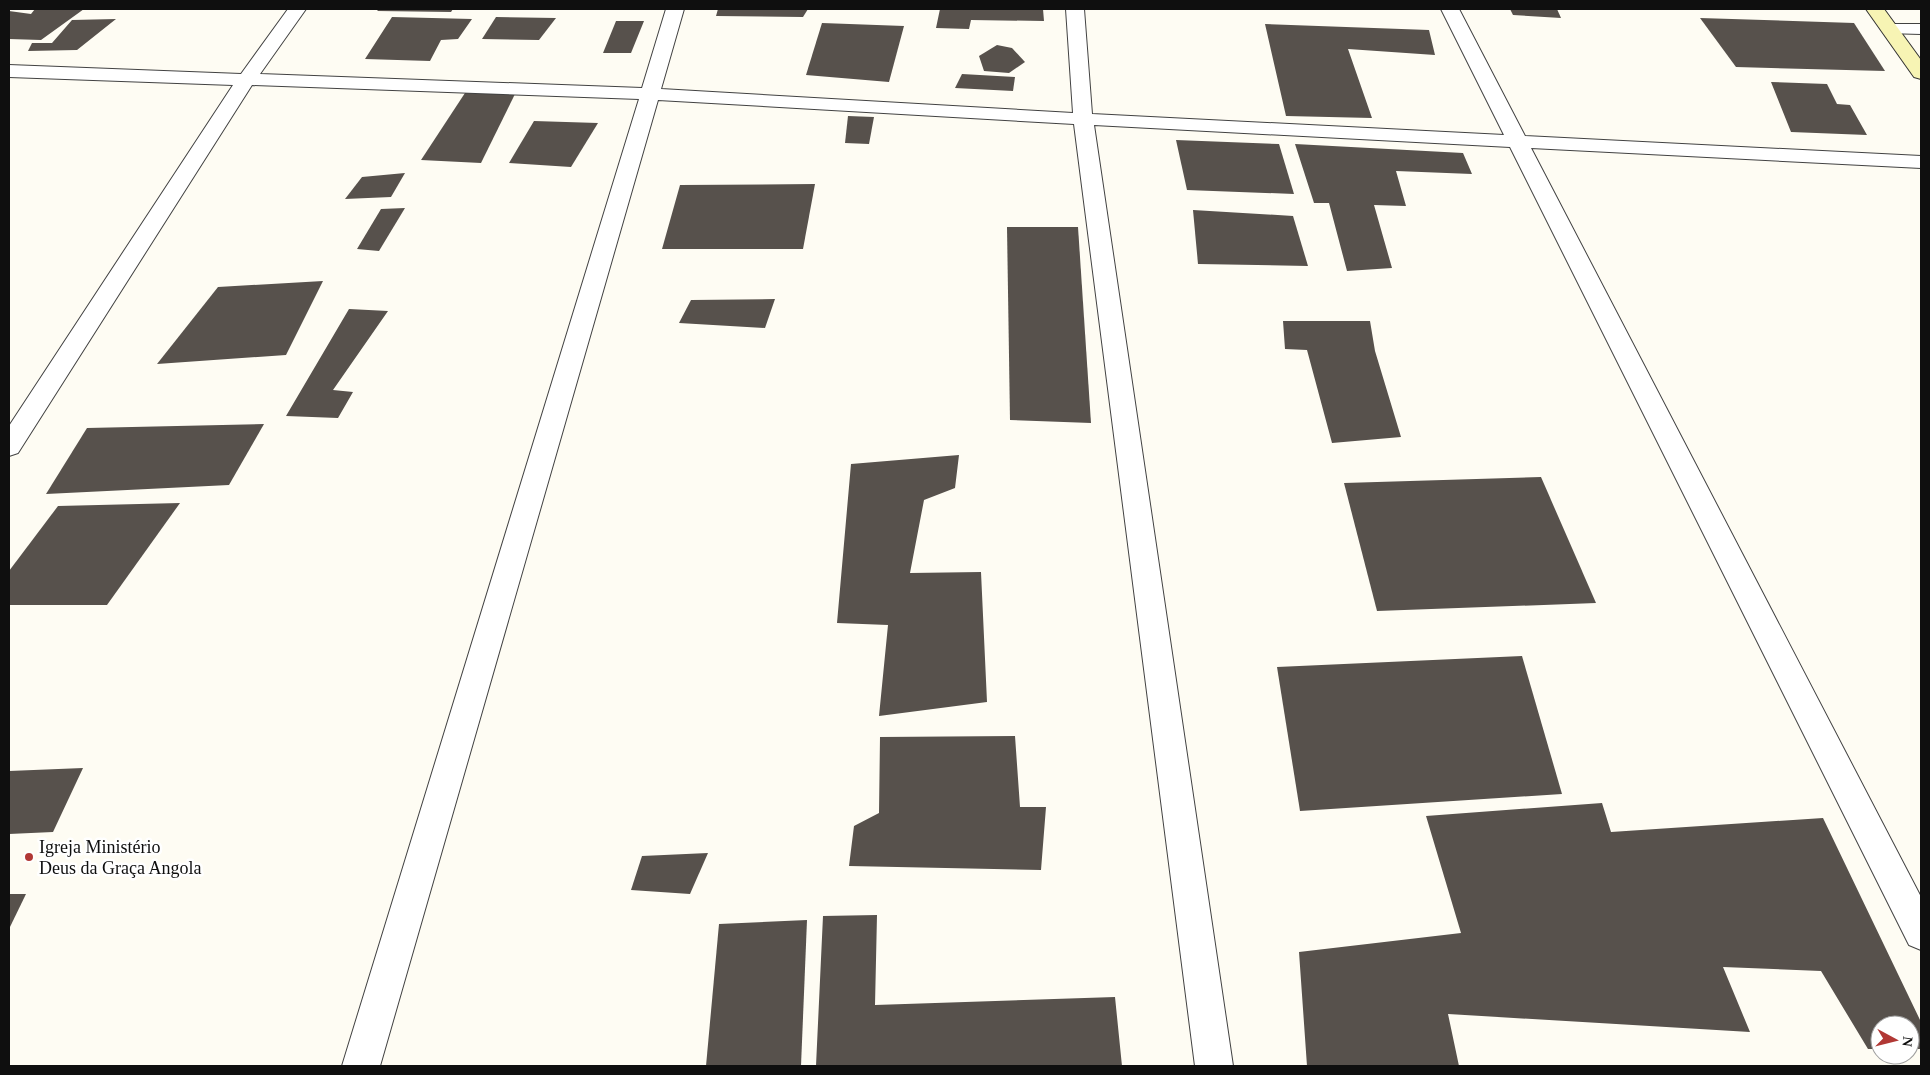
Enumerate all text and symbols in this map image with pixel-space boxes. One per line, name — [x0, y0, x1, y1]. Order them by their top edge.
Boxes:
place label: Igreja Ministério Deus da Graça Angola — [39, 837, 201, 878]
marker: Igreja Ministério Deus da Graça Angola — [23, 851, 35, 863]
north arrow — [1870, 1015, 1920, 1065]
text: N — [1899, 1036, 1915, 1047]

